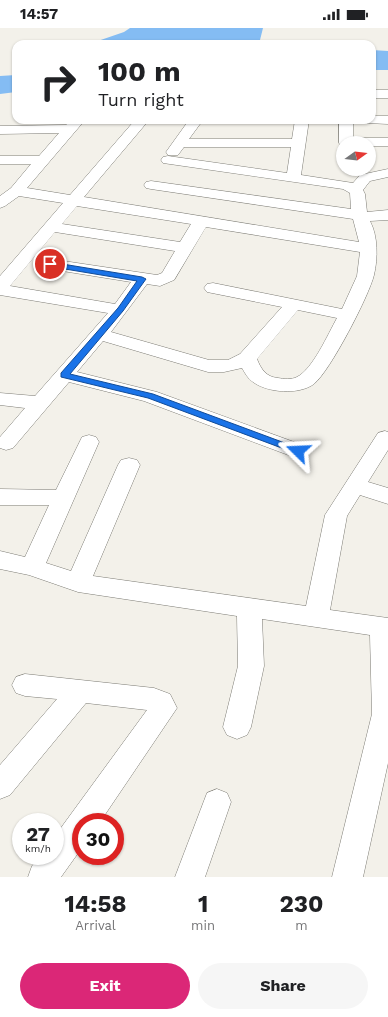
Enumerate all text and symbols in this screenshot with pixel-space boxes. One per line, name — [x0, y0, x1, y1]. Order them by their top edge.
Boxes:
text: 14:57 — [20, 5, 58, 23]
text: 100 m — [98, 55, 181, 88]
icon: right — [32, 56, 84, 108]
text: Turn right — [98, 89, 184, 110]
north arrow — [336, 136, 376, 176]
map controls — [336, 136, 376, 176]
pin — [33, 247, 67, 281]
icon: arrive — [39, 253, 61, 275]
position arrow — [277, 430, 319, 472]
speed limit sign: 30 — [72, 813, 124, 865]
text: 27 — [26, 822, 50, 846]
text: km/h — [25, 843, 51, 854]
text: 14:58 — [64, 890, 127, 918]
text: 1 — [198, 890, 208, 918]
text: 230 — [280, 890, 324, 918]
text: Arrival — [75, 918, 116, 933]
text: min — [191, 918, 215, 933]
text: m — [295, 918, 308, 933]
button: Exit — [20, 963, 190, 1009]
button: Share — [198, 963, 368, 1009]

